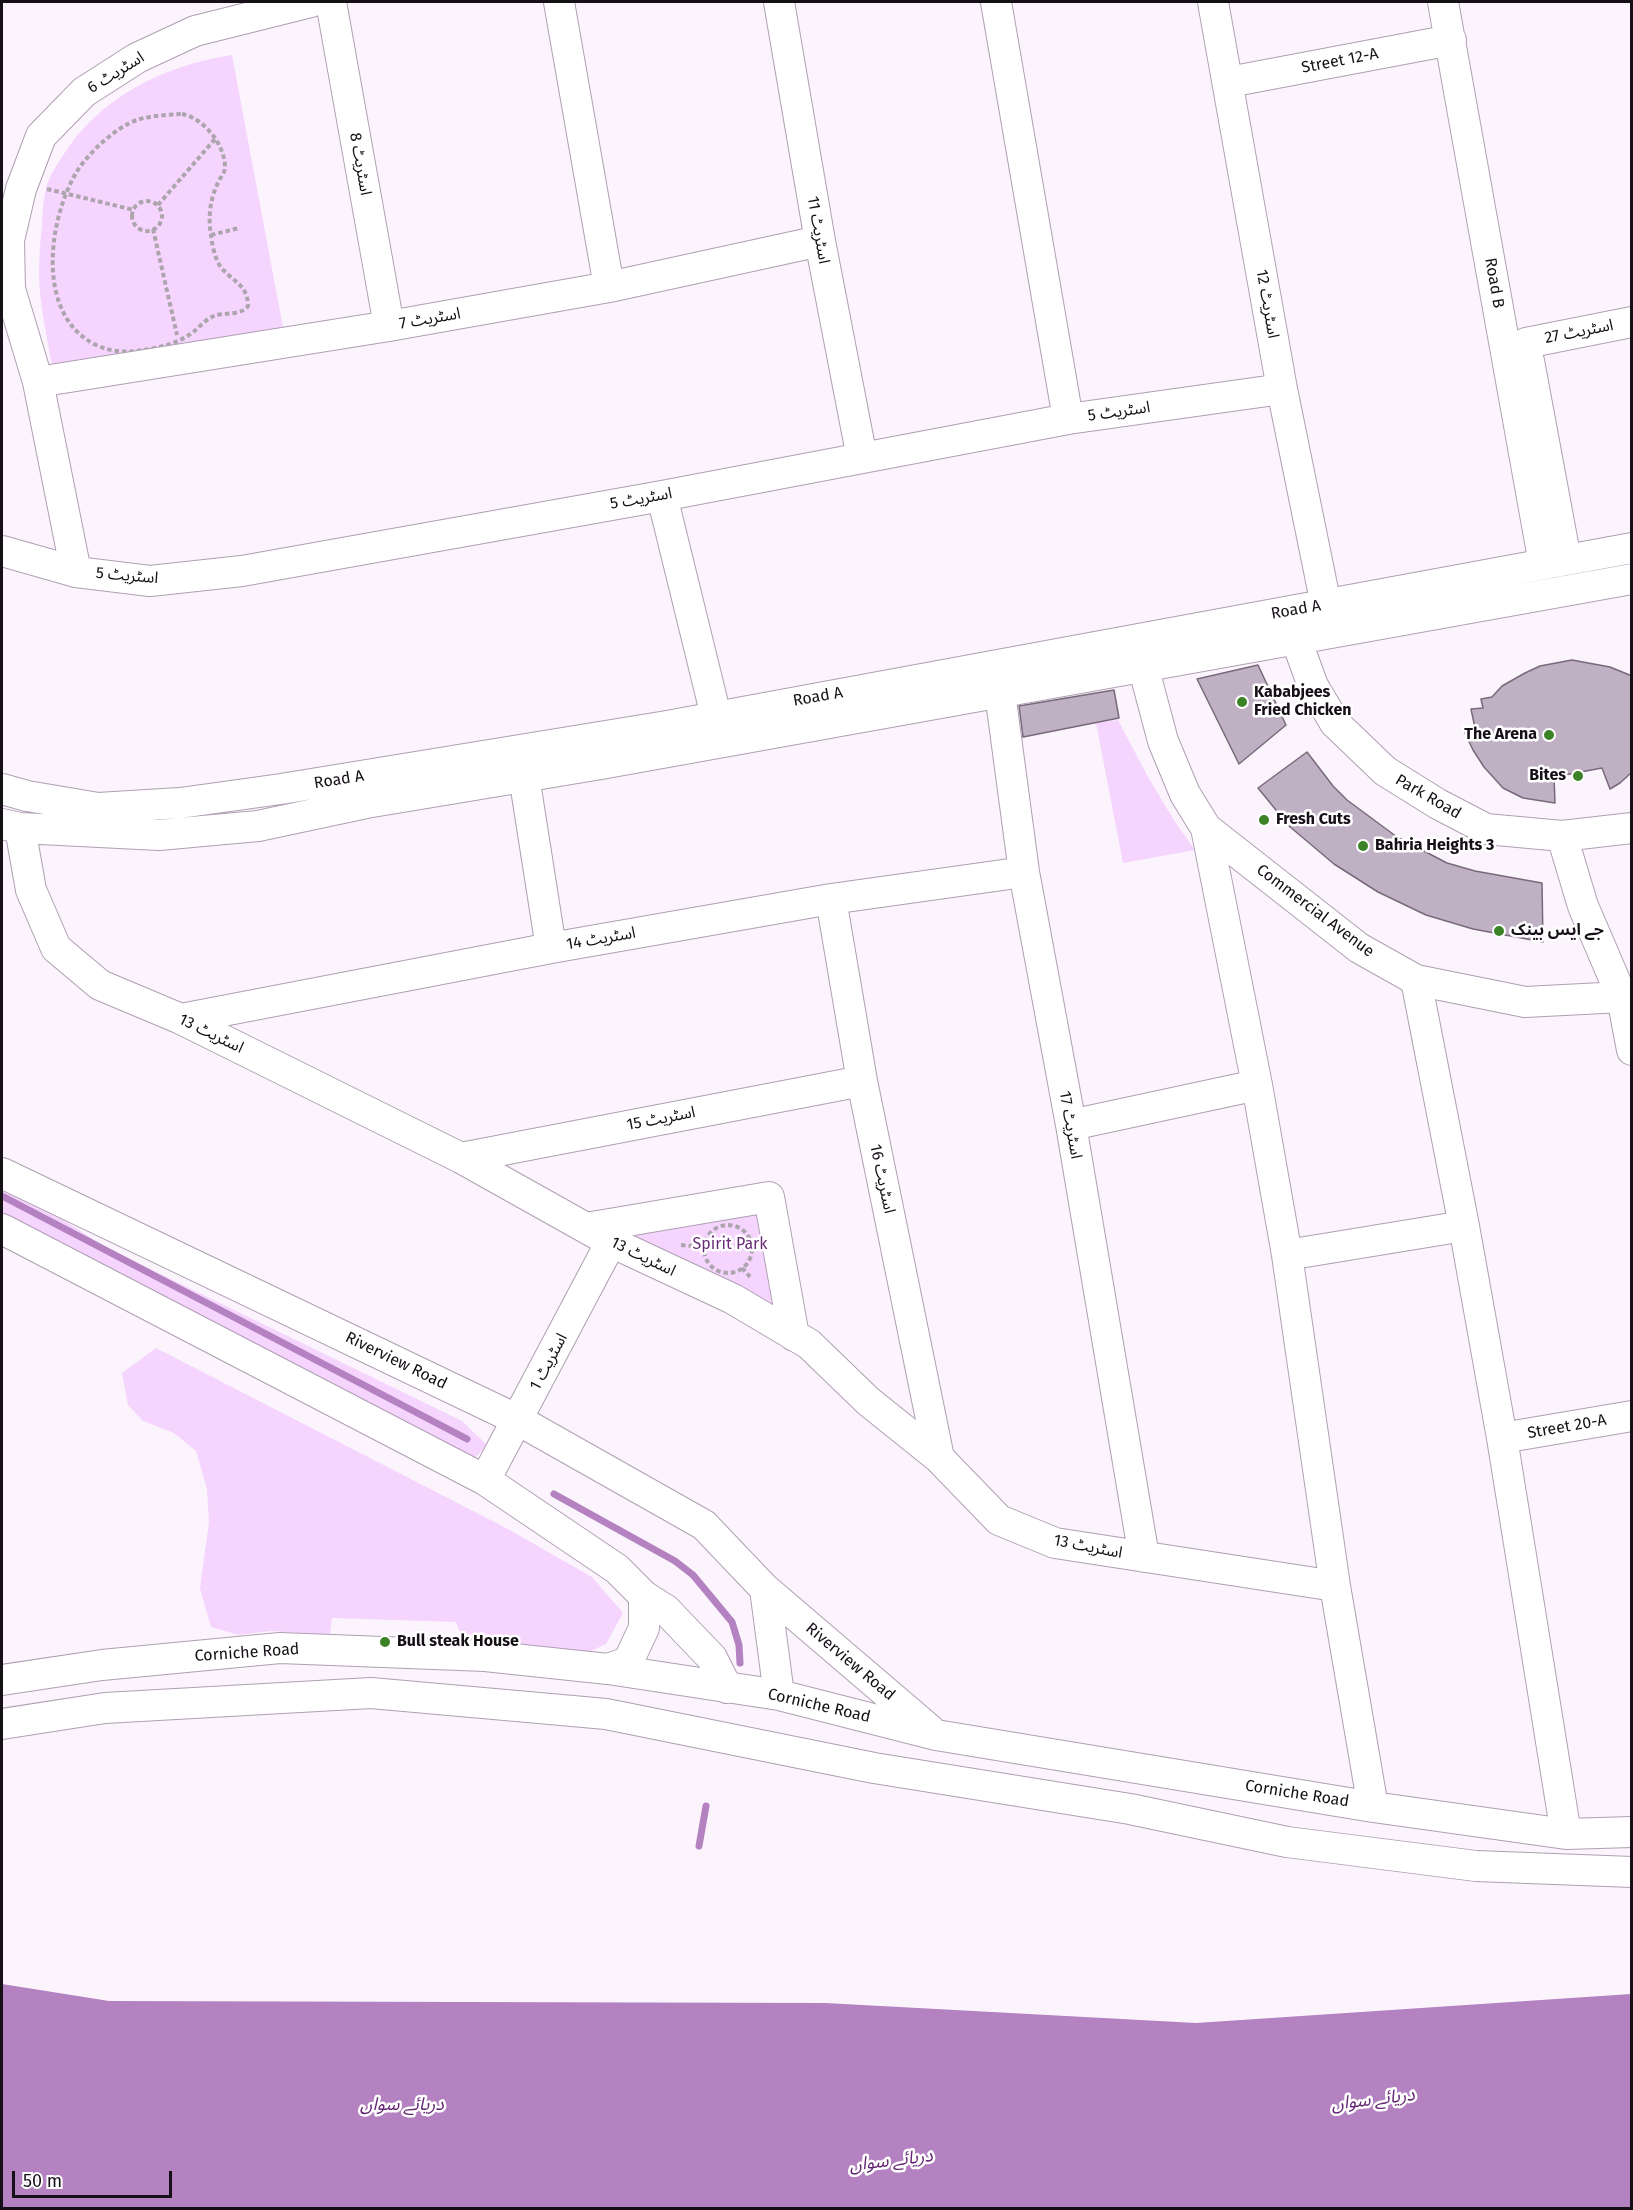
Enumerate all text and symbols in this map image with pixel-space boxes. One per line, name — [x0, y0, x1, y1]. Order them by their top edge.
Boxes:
street label: Street 12-A — [1300, 44, 1380, 78]
street label: اسٹریٹ 6 — [84, 48, 148, 98]
street label: اسٹریٹ 8 — [345, 131, 375, 197]
street label: اسٹریٹ 11 — [803, 195, 833, 265]
street label: Road B — [1480, 256, 1508, 310]
street label: اسٹریٹ 12 — [1252, 268, 1282, 340]
street label: اسٹریٹ 7 — [398, 304, 462, 334]
street label: اسٹریٹ 27 — [1543, 316, 1615, 348]
street label: اسٹریٹ 5 — [1087, 398, 1151, 426]
street label: اسٹریٹ 5 — [608, 484, 674, 514]
street label: اسٹریٹ 5 — [95, 564, 159, 588]
street label: Road A — [1270, 596, 1322, 624]
street label: Road A — [792, 683, 844, 711]
place label: Kababjees Fried Chicken — [1254, 683, 1352, 721]
marker: Kababjees Fried Chicken — [1235, 695, 1249, 709]
place label: The Arena — [1464, 725, 1537, 745]
marker: The Arena — [1542, 728, 1556, 742]
place label: Bites — [1529, 766, 1566, 786]
street label: Road A — [313, 767, 365, 793]
marker: Bites — [1571, 769, 1585, 783]
street label: Park Road — [1392, 771, 1464, 823]
place label: Fresh Cuts — [1276, 810, 1351, 830]
marker: Fresh Cuts — [1257, 813, 1271, 827]
place label: Bahria Heights 3 — [1375, 836, 1494, 856]
marker: Bahria Heights 3 — [1356, 839, 1370, 853]
street label: Commercial Avenue — [1252, 860, 1378, 962]
place label: جے ایس بینک — [1511, 921, 1604, 941]
street label: اسٹریٹ 14 — [565, 923, 637, 955]
marker: جے ایس بینک — [1492, 924, 1506, 938]
street label: اسٹریٹ 13 — [176, 1010, 246, 1058]
street label: اسٹریٹ 17 — [1055, 1089, 1085, 1161]
street label: اسٹریٹ 15 — [625, 1103, 697, 1135]
street label: اسٹریٹ 16 — [865, 1143, 899, 1215]
street label: اسٹریٹ 13 — [608, 1233, 678, 1281]
park label: Spirit Park — [693, 1235, 767, 1255]
street label: Riverview Road — [342, 1328, 450, 1394]
street label: اسٹریٹ 1 — [526, 1330, 572, 1394]
street label: Street 20-A — [1526, 1411, 1608, 1443]
street label: اسٹریٹ 13 — [1052, 1531, 1124, 1563]
street label: Riverview Road — [801, 1619, 899, 1705]
place label: Bull steak House — [397, 1632, 519, 1652]
marker: Bull steak House — [378, 1635, 392, 1649]
street label: Corniche Road — [194, 1640, 300, 1666]
street label: Corniche Road — [766, 1685, 872, 1727]
street label: Corniche Road — [1244, 1776, 1350, 1812]
water label: دریائے سواں — [1330, 2084, 1416, 2116]
water label: دریائے سواں — [360, 2094, 444, 2116]
water label: دریائے سواں — [848, 2145, 934, 2177]
scale bar — [15, 2159, 176, 2197]
text: 50 m — [23, 2170, 62, 2192]

